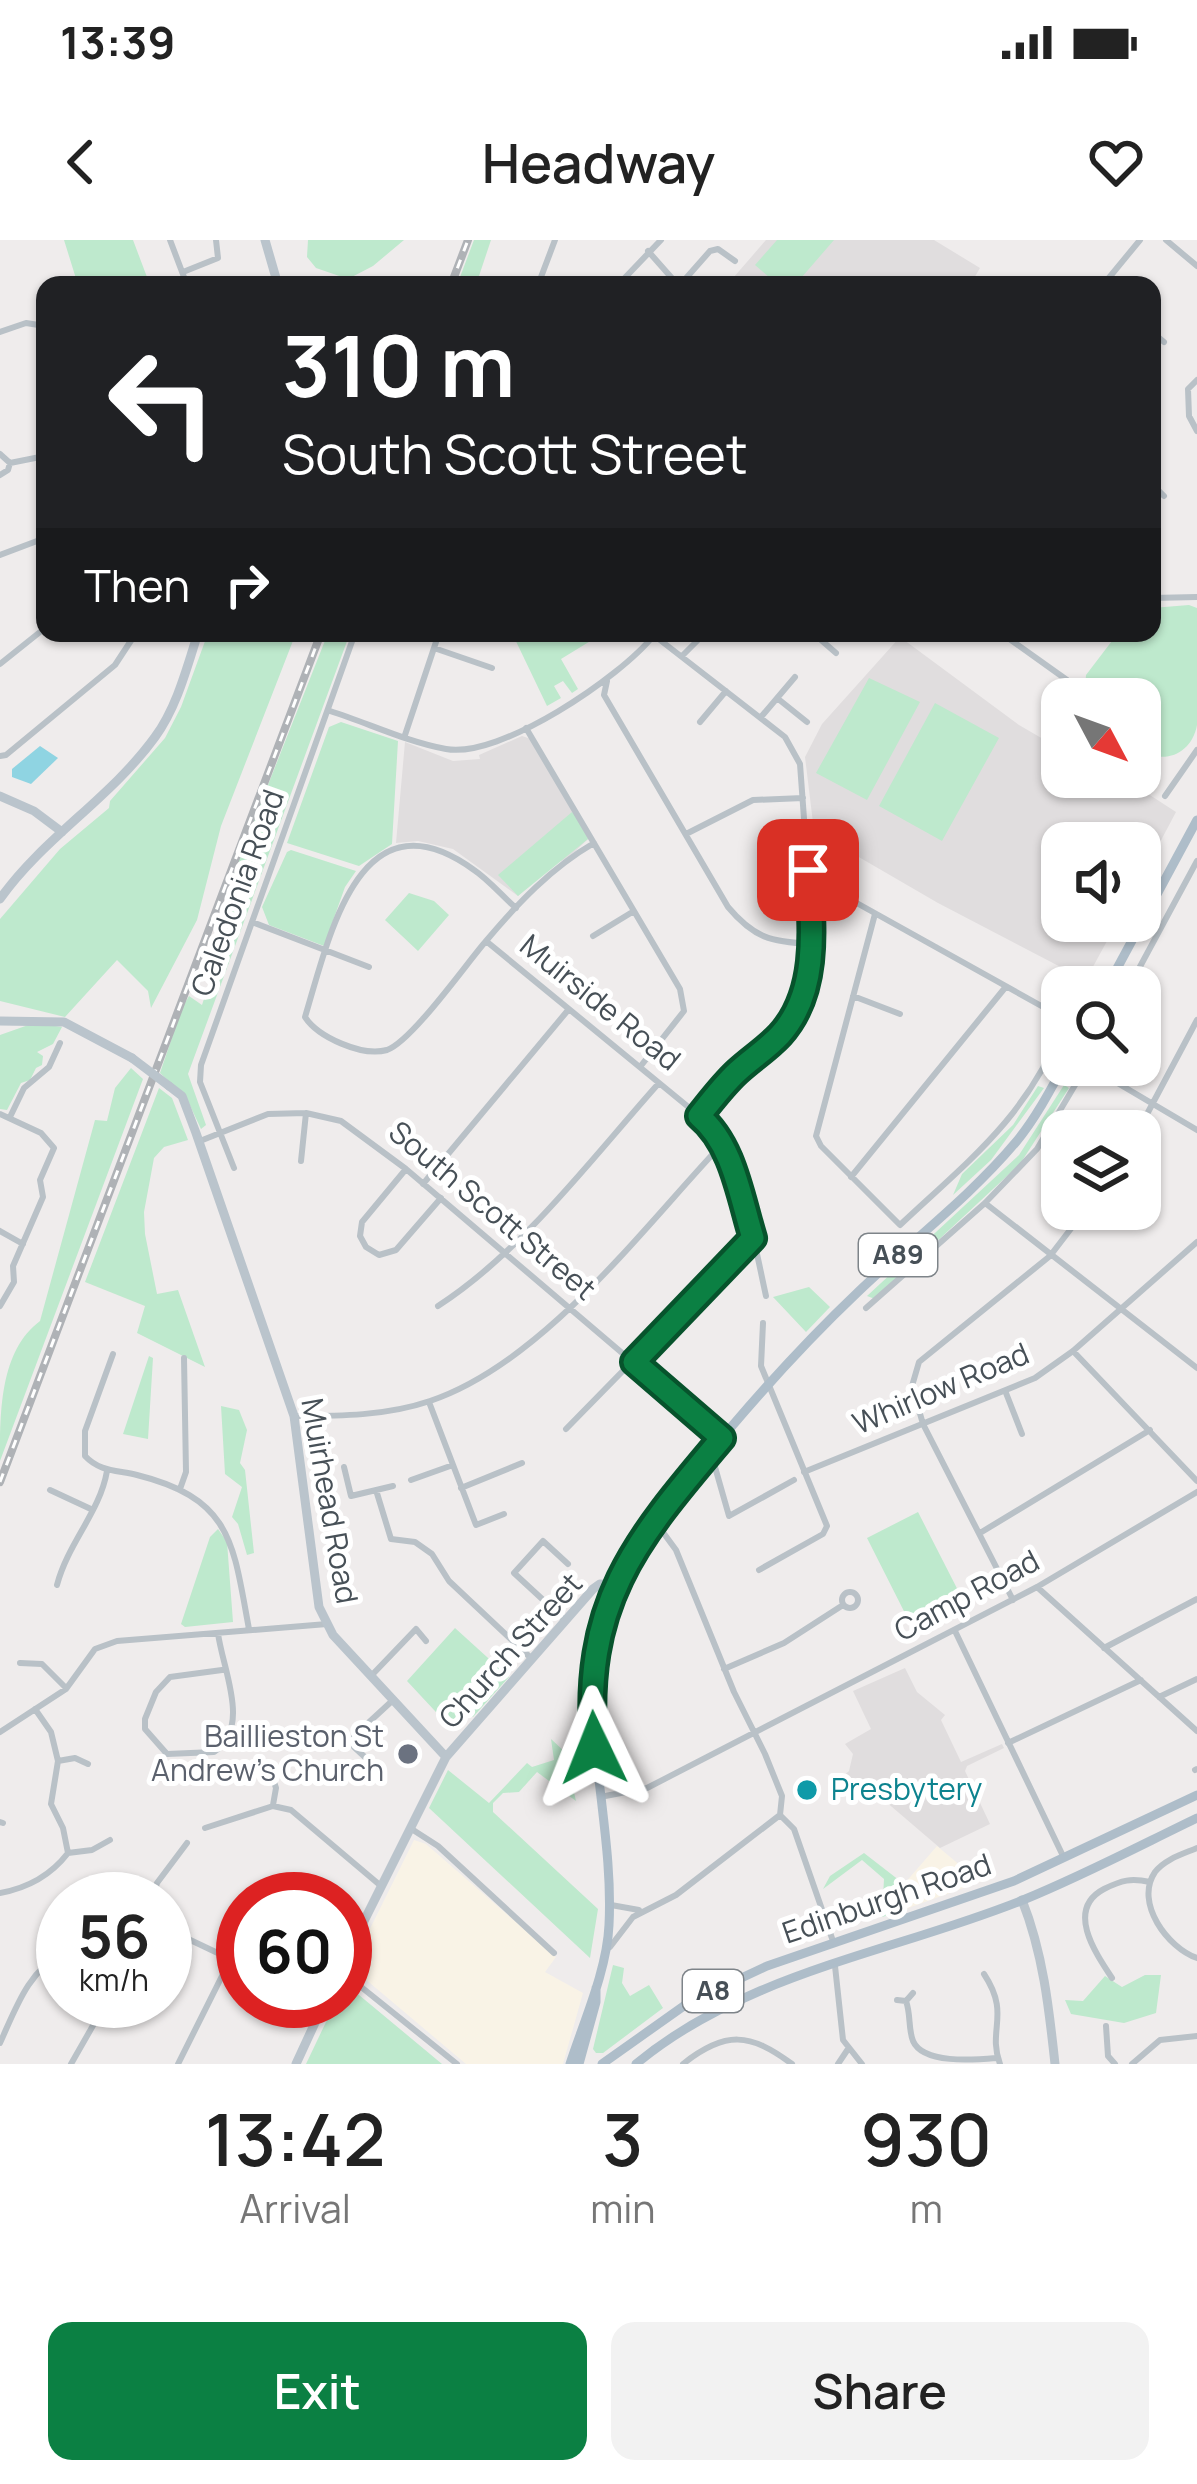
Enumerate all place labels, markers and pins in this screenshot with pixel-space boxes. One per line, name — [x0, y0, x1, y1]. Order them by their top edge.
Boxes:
pin — [757, 819, 859, 921]
place label: Baillieston St Andrew's Church — [151, 1715, 384, 1790]
marker: Baillieston St Andrew's Church — [395, 1741, 421, 1767]
place label: Presbytery — [831, 1768, 982, 1809]
marker: Presbytery — [794, 1777, 820, 1803]

